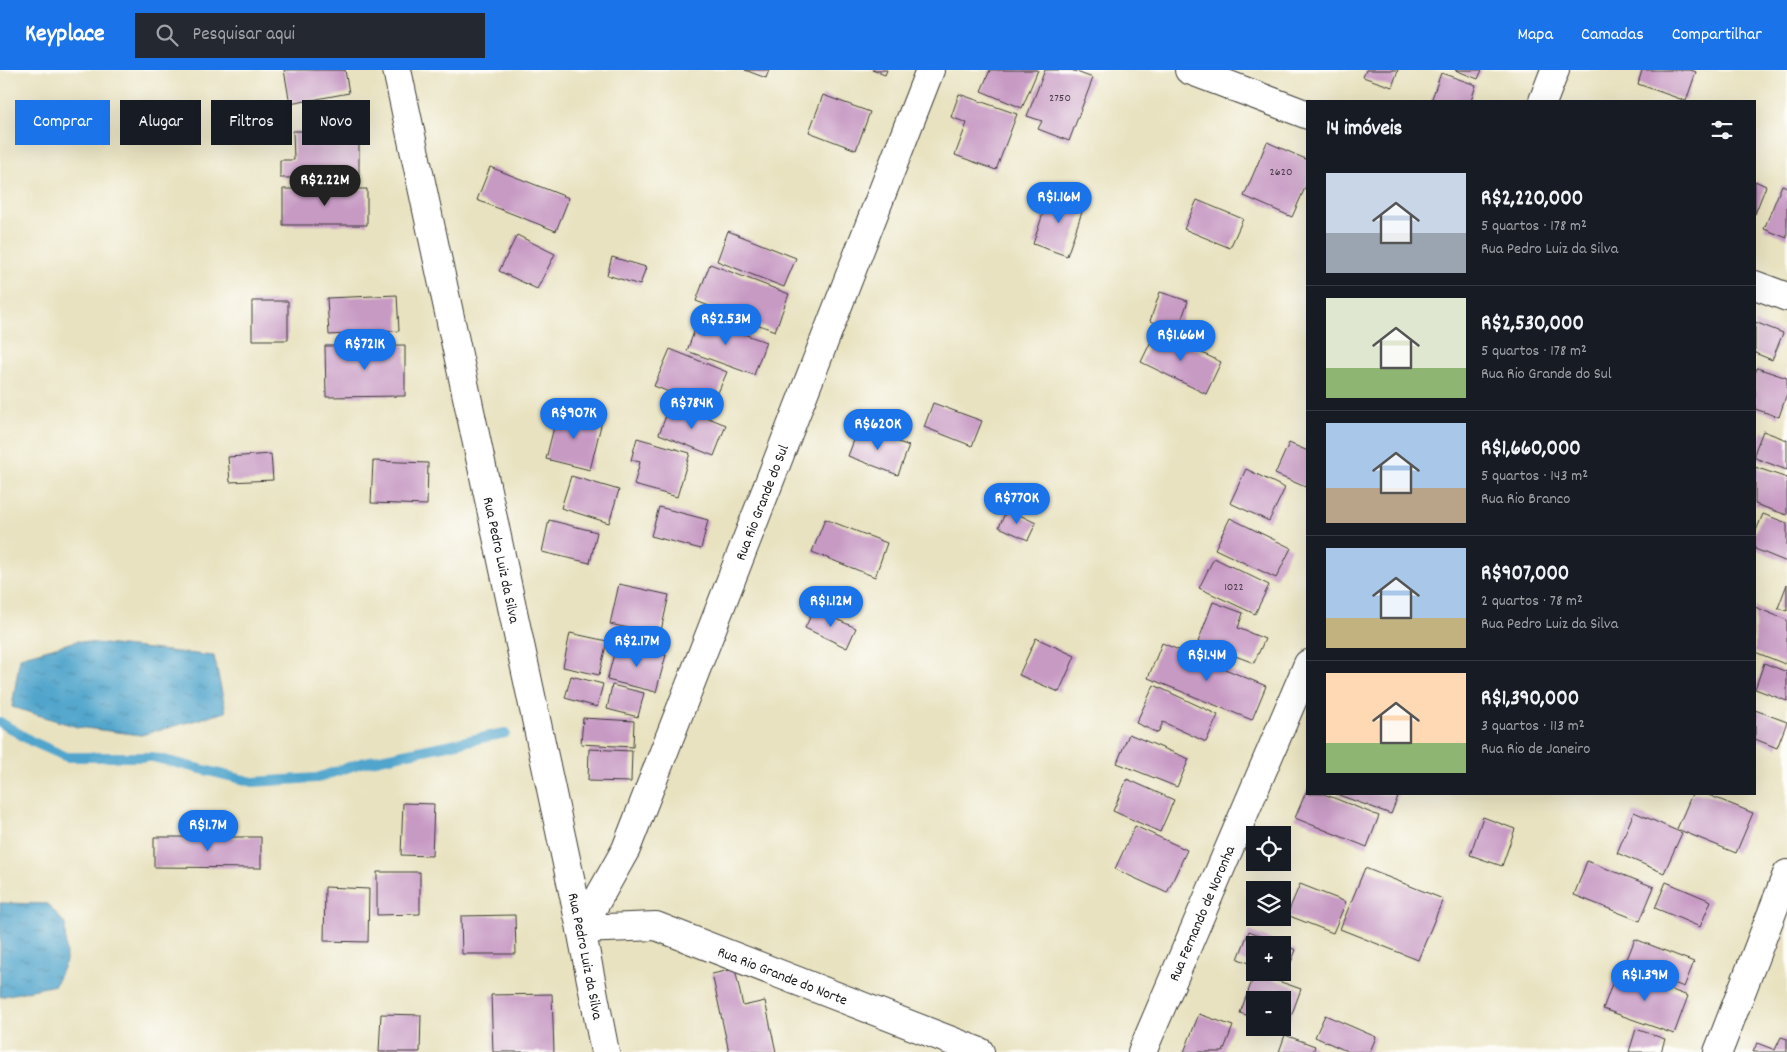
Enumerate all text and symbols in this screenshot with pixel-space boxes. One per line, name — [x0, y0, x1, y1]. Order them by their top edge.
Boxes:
search box — [135, 13, 485, 58]
text: Keyplace — [25, 18, 105, 52]
icon: search — [153, 21, 181, 49]
text: Pesquisar aqui — [193, 22, 295, 49]
text: Mapa — [1517, 23, 1553, 48]
text: Camadas — [1581, 23, 1644, 48]
text: Compartilhar — [1672, 23, 1762, 48]
house number: 2750 — [1049, 90, 1071, 107]
chip: Comprar — [15, 100, 110, 145]
chip: Alugar — [120, 100, 201, 145]
chip: Filtros — [211, 100, 292, 145]
chip: Novo — [302, 100, 370, 145]
text: 14 imóveis — [1326, 115, 1402, 145]
icon: filters — [1708, 116, 1736, 144]
pin: R$2.22M — [279, 164, 371, 207]
house number: 2620 — [1270, 164, 1292, 181]
text: R$2.22M — [301, 169, 349, 192]
pin: R$1.16M — [1013, 182, 1105, 224]
text: R$2,220,000 — [1481, 185, 1583, 215]
text: R$1.16M — [1038, 186, 1080, 209]
icon: home — [1366, 193, 1426, 253]
text: 5 quartos · 178 m² — [1481, 215, 1587, 238]
text: Rua Pedro Luiz da Silva — [1481, 238, 1618, 261]
pin: R$2.53M — [680, 304, 772, 346]
text: R$2.53M — [701, 308, 751, 331]
text: R$2,530,000 — [1481, 310, 1584, 340]
icon: home — [1366, 318, 1426, 378]
pin: R$1.66M — [1135, 320, 1227, 362]
text: R$1.66M — [1157, 324, 1205, 347]
pin: R$721K — [324, 328, 406, 371]
text: R$721K — [345, 333, 385, 356]
text: 5 quartos · 178 m² — [1481, 340, 1587, 363]
text: Rua Rio Grande do Sul — [1481, 363, 1612, 386]
pin: R$784K — [651, 388, 733, 430]
text: R$784K — [671, 392, 713, 415]
pin: R$907K — [533, 398, 615, 440]
text: R$907K — [551, 402, 597, 425]
pin: R$620K — [837, 408, 919, 451]
text: R$620K — [855, 413, 901, 436]
text: R$1,660,000 — [1481, 435, 1581, 465]
street label: Rua Rio Grande do Sul — [731, 442, 796, 564]
icon: home — [1366, 443, 1426, 503]
text: 5 quartos · 143 m² — [1481, 465, 1588, 488]
pin: R$770K — [976, 482, 1058, 525]
text: R$770K — [995, 487, 1039, 510]
text: Rua Rio Branco — [1481, 488, 1570, 511]
street label: Rua Pedro Luiz da Silva — [476, 495, 524, 626]
text: R$907,000 — [1481, 560, 1569, 590]
icon: home — [1366, 568, 1426, 628]
house number: 1022 — [1224, 579, 1244, 596]
pin: R$1.12M — [785, 586, 877, 628]
text: R$1.12M — [810, 590, 852, 613]
text: 2 quartos · 78 m² — [1481, 590, 1583, 613]
text: Rua Pedro Luiz da Silva — [1481, 613, 1618, 636]
pin: R$2.17M — [591, 626, 683, 668]
text: R$2.17M — [615, 630, 659, 653]
pin: R$1.4M — [1166, 640, 1248, 682]
text: R$1.4M — [1188, 644, 1226, 667]
text: R$1,390,000 — [1481, 685, 1579, 715]
icon: home — [1366, 693, 1426, 753]
text: 3 quartos · 113 m² — [1481, 715, 1585, 738]
text: Rua Rio de Janeiro — [1481, 738, 1590, 761]
pin: R$1.7M — [167, 810, 249, 852]
text: R$1.7M — [189, 814, 227, 837]
map controls — [1246, 826, 1291, 1036]
button: locate — [1246, 826, 1291, 871]
street label: Rua Fernando de Noronha — [1164, 842, 1242, 985]
button: layers — [1246, 881, 1291, 926]
street label: Rua Pedro Luiz da Silva — [561, 891, 608, 1023]
button: + — [1246, 936, 1291, 981]
street label: Rua Rio Grande do Norte — [714, 942, 850, 1012]
pin: R$1.39M — [1599, 960, 1691, 1002]
text: R$1.39M — [1622, 964, 1668, 987]
button: − — [1246, 991, 1291, 1036]

